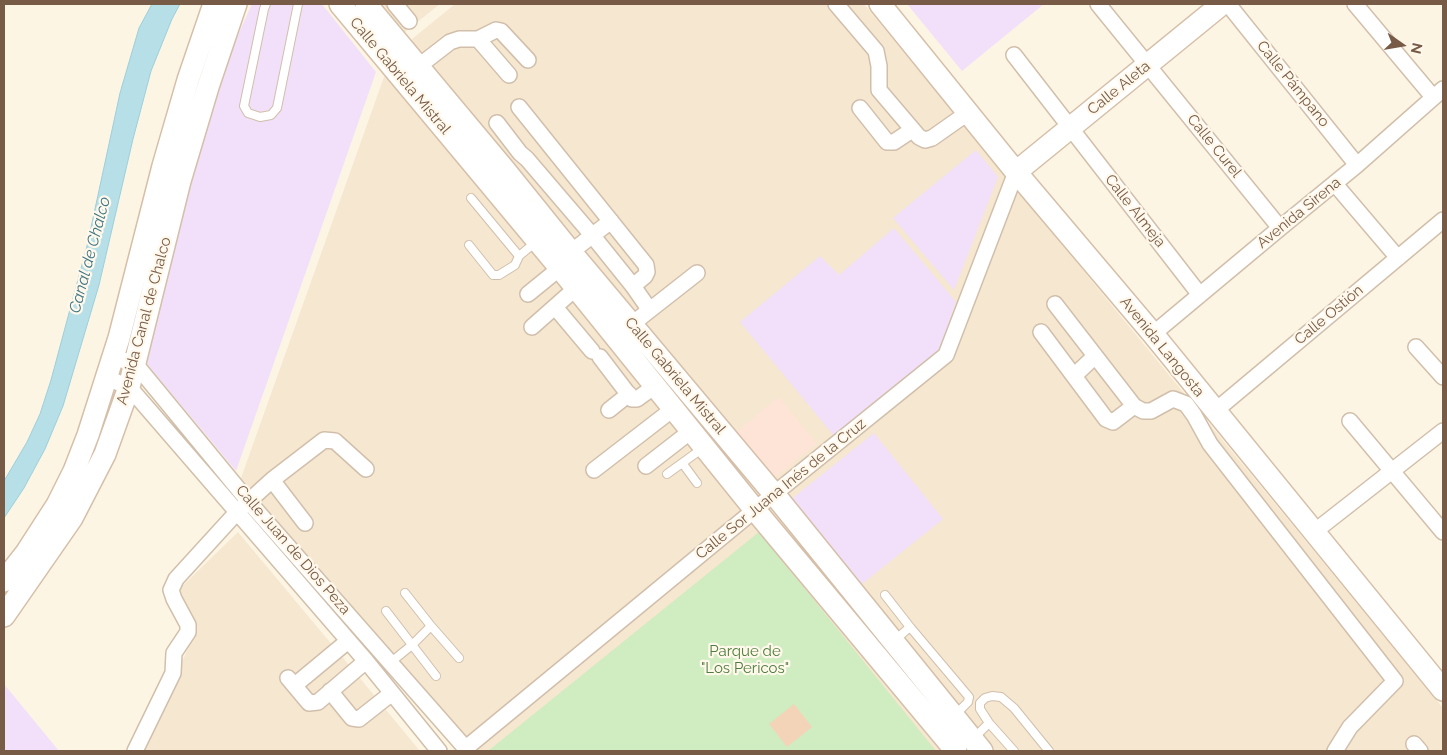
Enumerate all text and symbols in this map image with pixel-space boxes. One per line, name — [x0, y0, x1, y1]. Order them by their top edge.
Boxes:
street label: Calle Gabriela Mistral — [346, 14, 454, 138]
north arrow — [1377, 20, 1427, 70]
street label: Calle Pámpano — [1253, 37, 1333, 131]
text: N — [1408, 41, 1426, 55]
street label: Calle Aleta — [1084, 57, 1154, 119]
street label: Calle Curel — [1183, 111, 1245, 181]
street label: Calle Almeja — [1101, 171, 1169, 251]
street label: Avenida Sirena — [1253, 174, 1345, 252]
water label: Canal de Chalco — [65, 195, 115, 315]
street label: Avenida Canal de Chalco — [113, 235, 175, 407]
street label: Calle Ostión — [1291, 281, 1367, 349]
street label: Avenida Langosta — [1116, 293, 1208, 401]
street label: Calle Gabriela Mistral — [621, 314, 729, 438]
street label: Calle Sor Juana Inés de la Cruz — [692, 415, 870, 563]
street label: Calle Juan de Dios Peza — [232, 482, 354, 618]
park label: Parque de "Los Pericos" — [701, 642, 789, 677]

